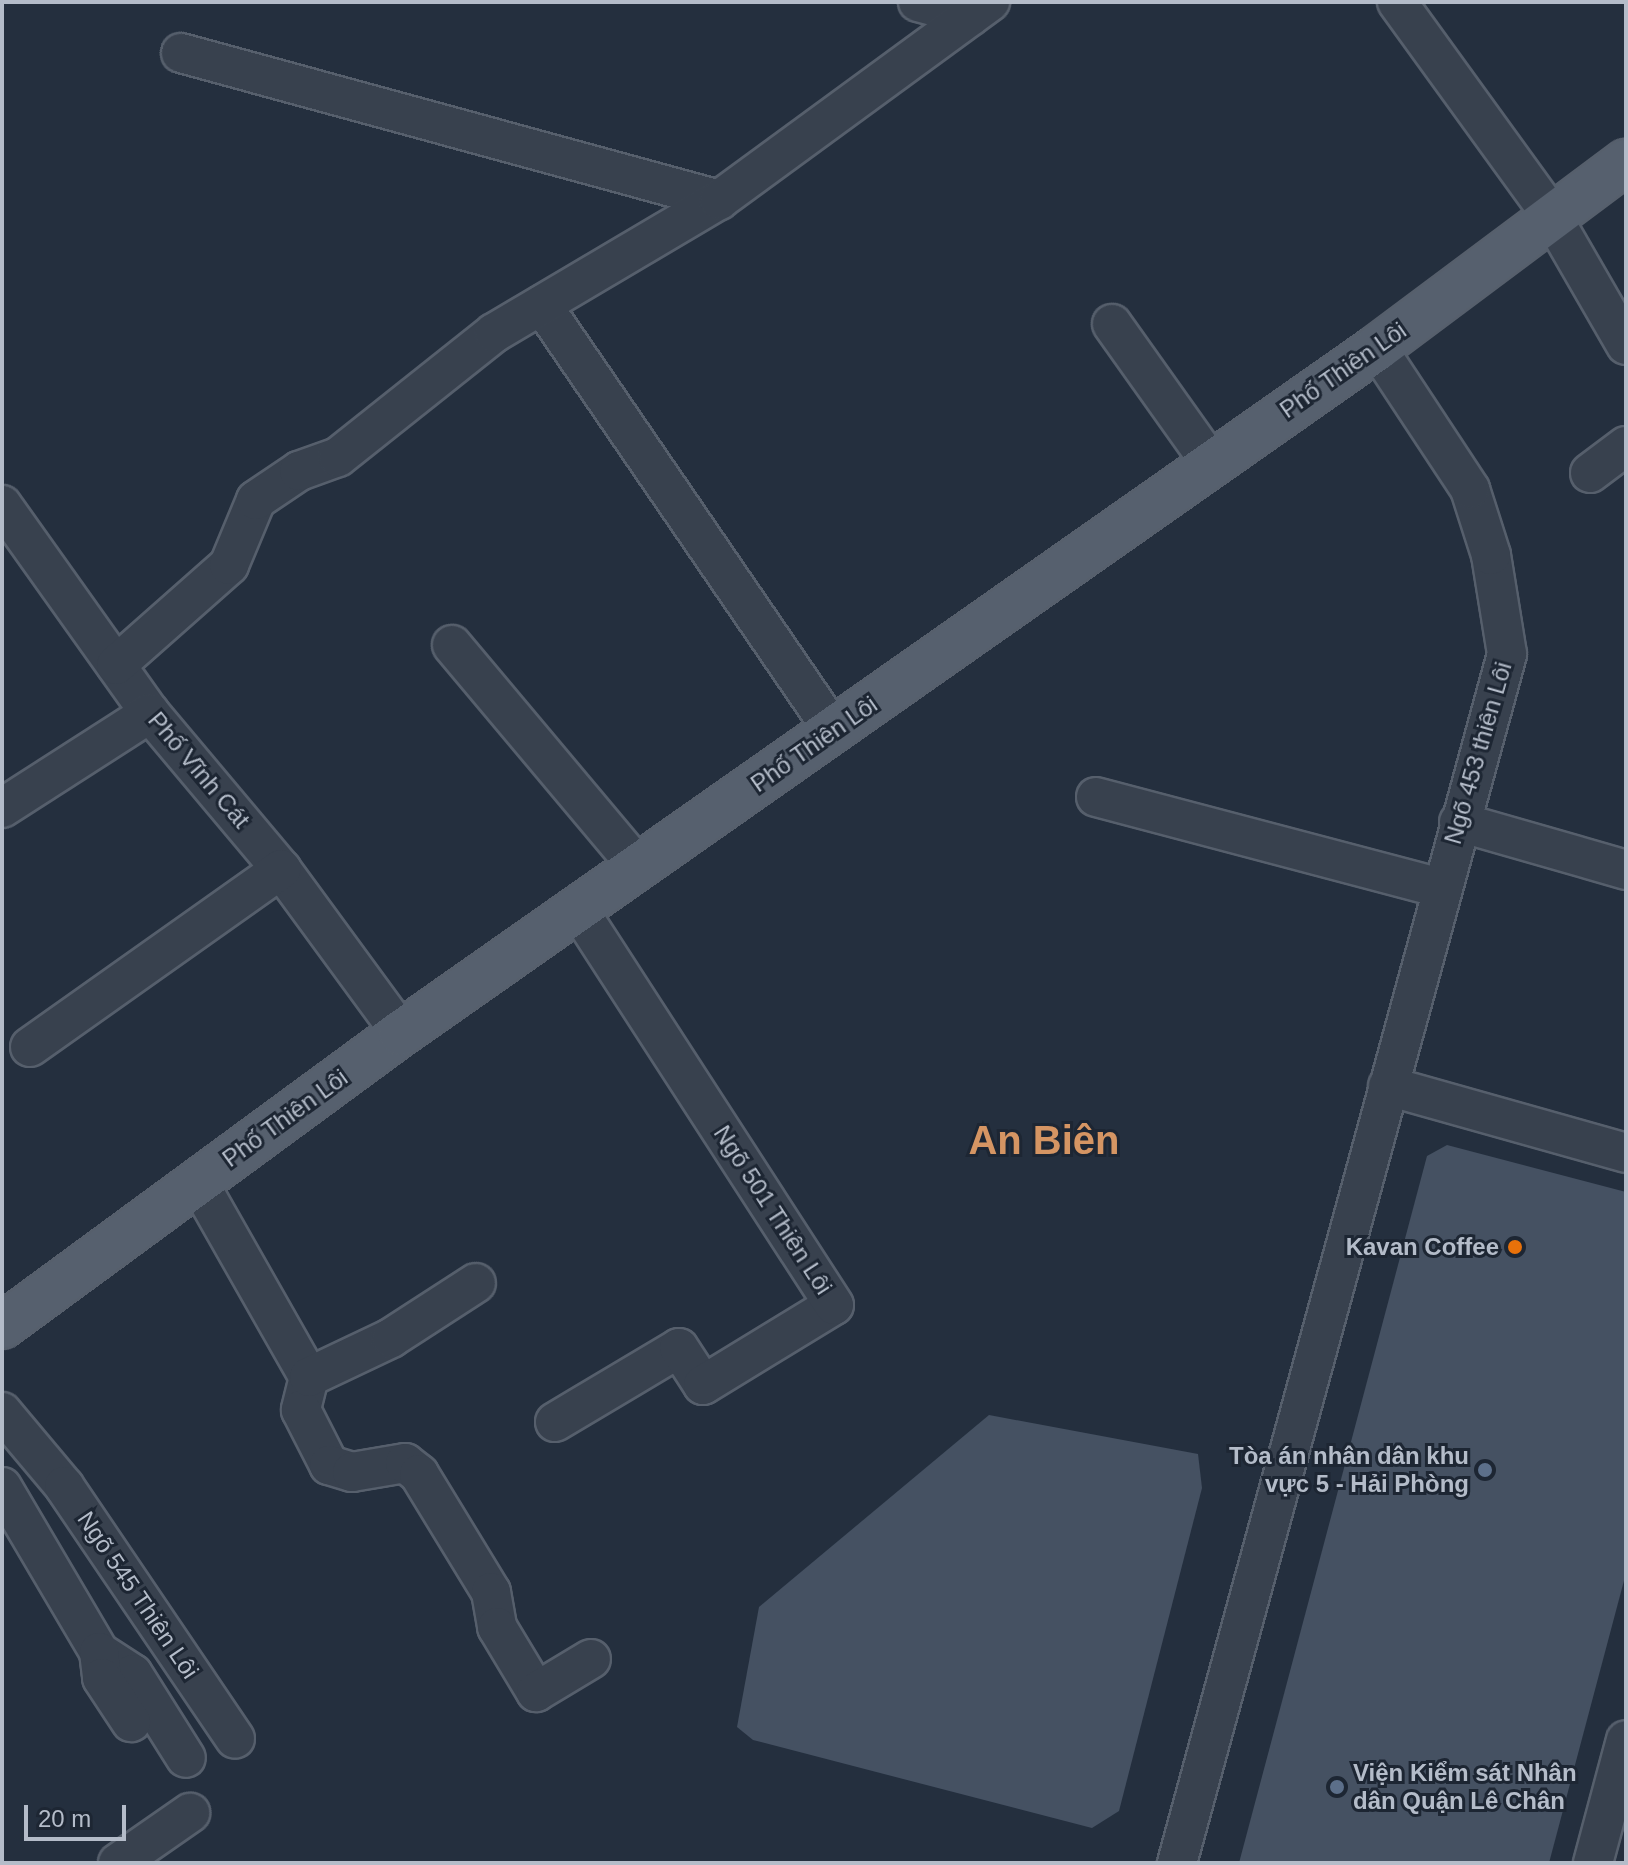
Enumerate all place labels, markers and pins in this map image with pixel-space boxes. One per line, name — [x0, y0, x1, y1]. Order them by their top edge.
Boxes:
place label: Kavan Coffee — [1346, 1233, 1499, 1261]
marker: Kavan Coffee — [1506, 1238, 1524, 1256]
place label: Tòa án nhân dân khu vực 5 - Hải Phòng — [1229, 1442, 1469, 1498]
marker: Tòa án nhân dân khu vực 5 - Hải Phòng — [1476, 1461, 1494, 1479]
place label: Viện Kiểm sát Nhân dân Quận Lê Chân — [1353, 1759, 1577, 1815]
marker: Viện Kiểm sát Nhân dân Quận Lê Chân — [1328, 1778, 1346, 1796]

